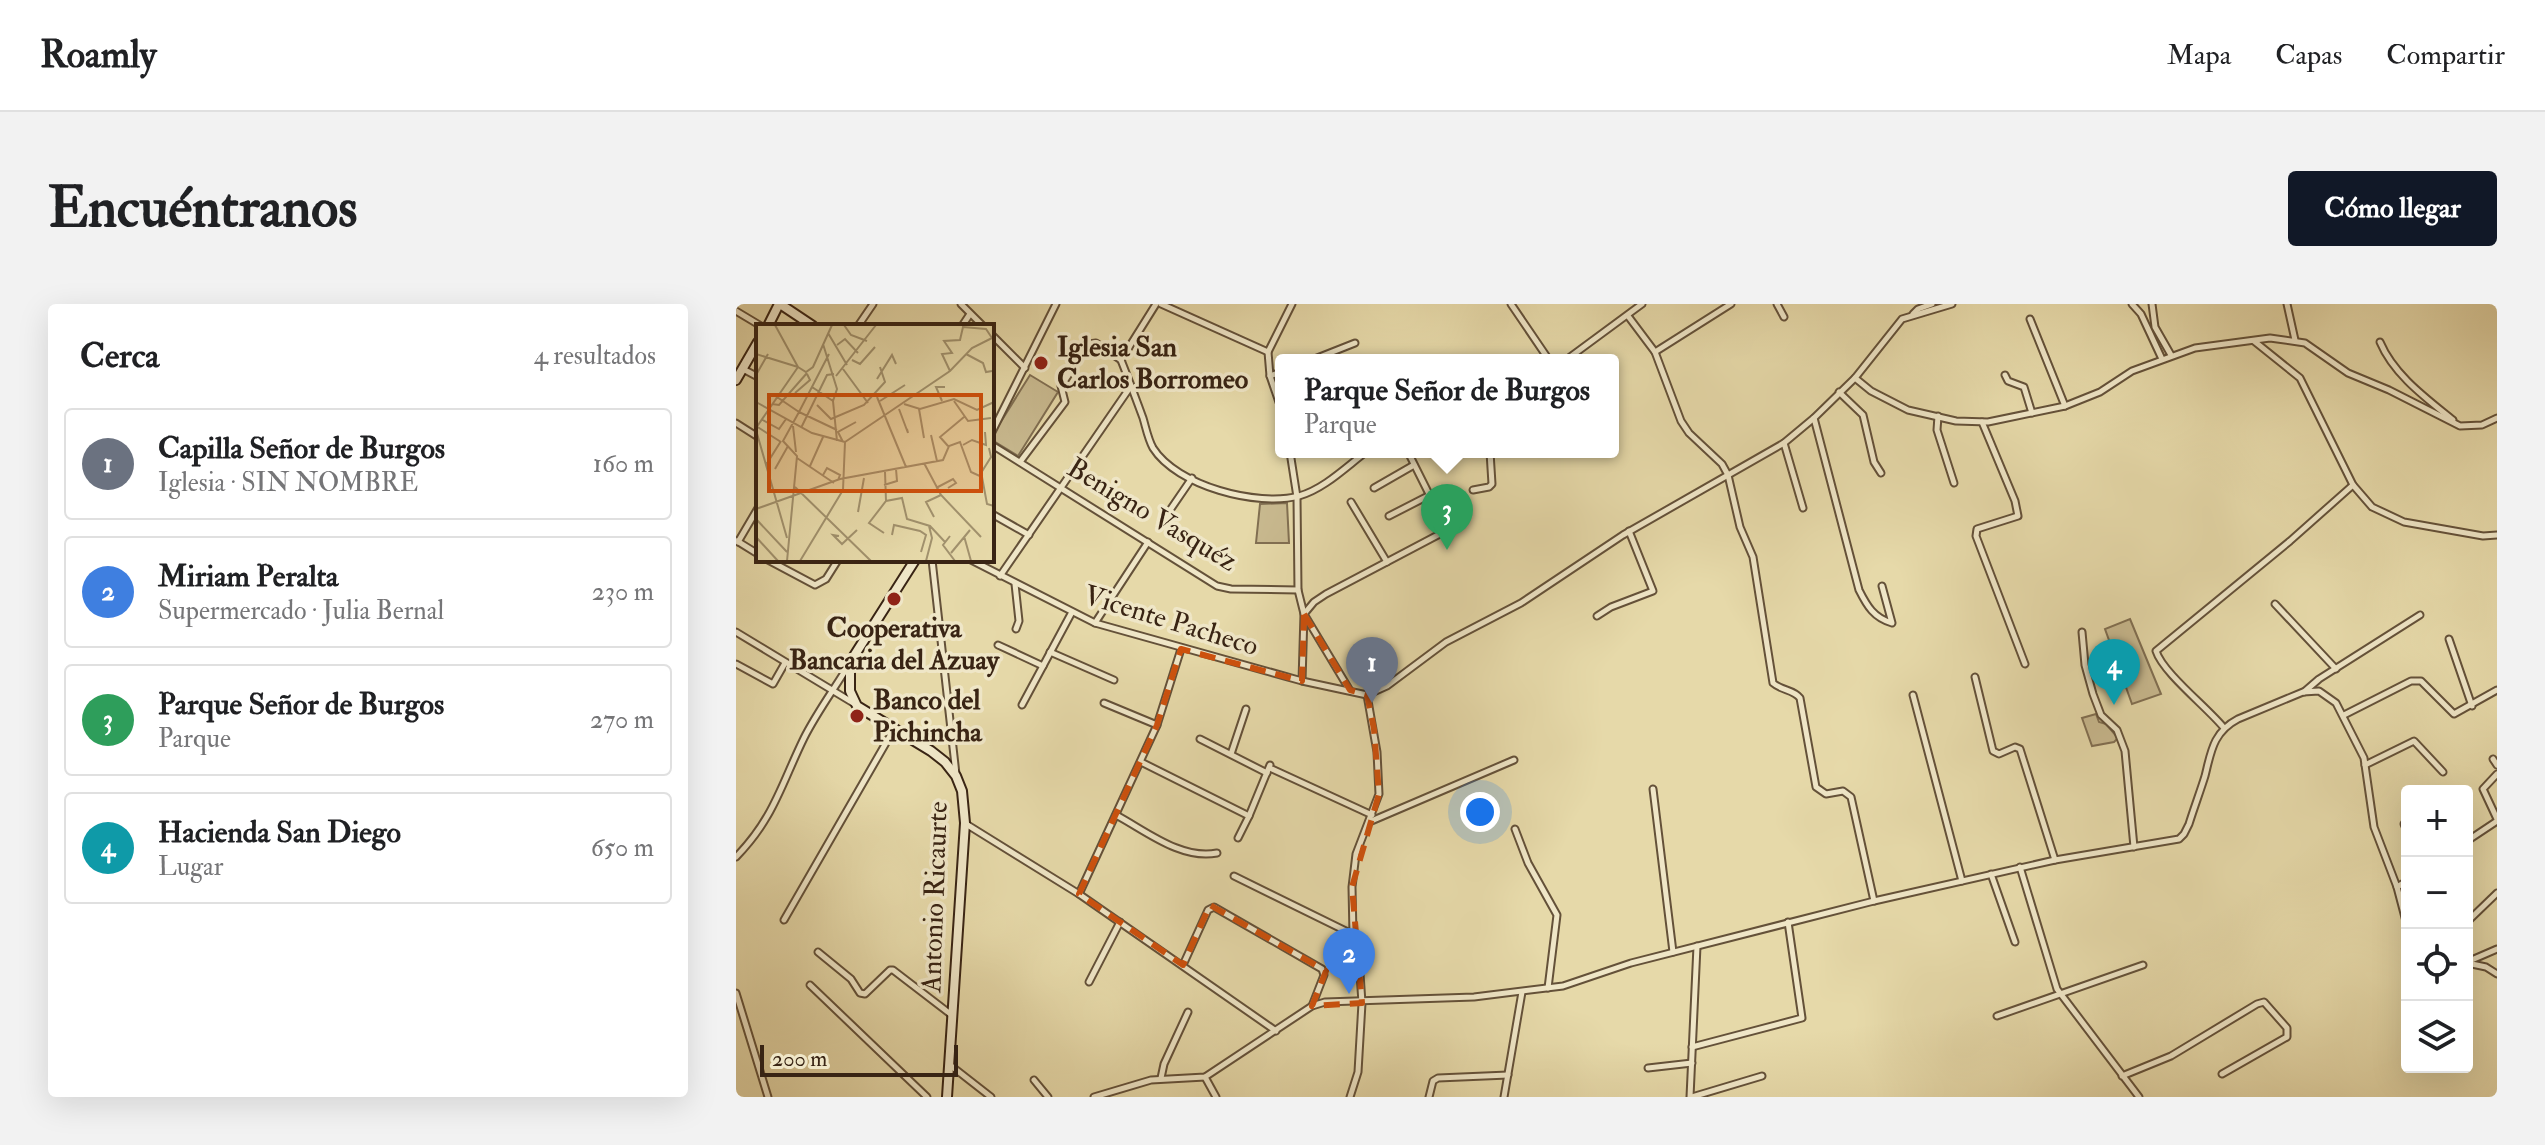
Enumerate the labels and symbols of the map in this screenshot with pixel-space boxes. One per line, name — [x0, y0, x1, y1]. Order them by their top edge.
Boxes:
inset map — [756, 324, 994, 562]
place label: Iglesia San Carlos Borromeo — [1057, 330, 1249, 397]
marker: Iglesia San Carlos Borromeo — [1032, 354, 1050, 372]
street label: Benigno Vasquéz — [1061, 450, 1244, 580]
pin: 3 — [1421, 484, 1473, 550]
street label: Vicente Pacheco — [1080, 578, 1262, 664]
marker: Cooperativa Bancaria del Azuay — [885, 590, 903, 608]
place label: Cooperativa Bancaria del Azuay — [789, 611, 1001, 678]
pin: 1 — [1346, 637, 1398, 703]
pin: 4 — [2088, 639, 2140, 705]
place label: Banco del Pichincha — [873, 683, 983, 750]
marker: Banco del Pichincha — [848, 707, 866, 725]
your location — [1460, 792, 1500, 832]
street label: Antonio Ricaurte — [914, 800, 956, 994]
pin: 2 — [1323, 928, 1375, 994]
scale bar — [760, 1041, 958, 1077]

